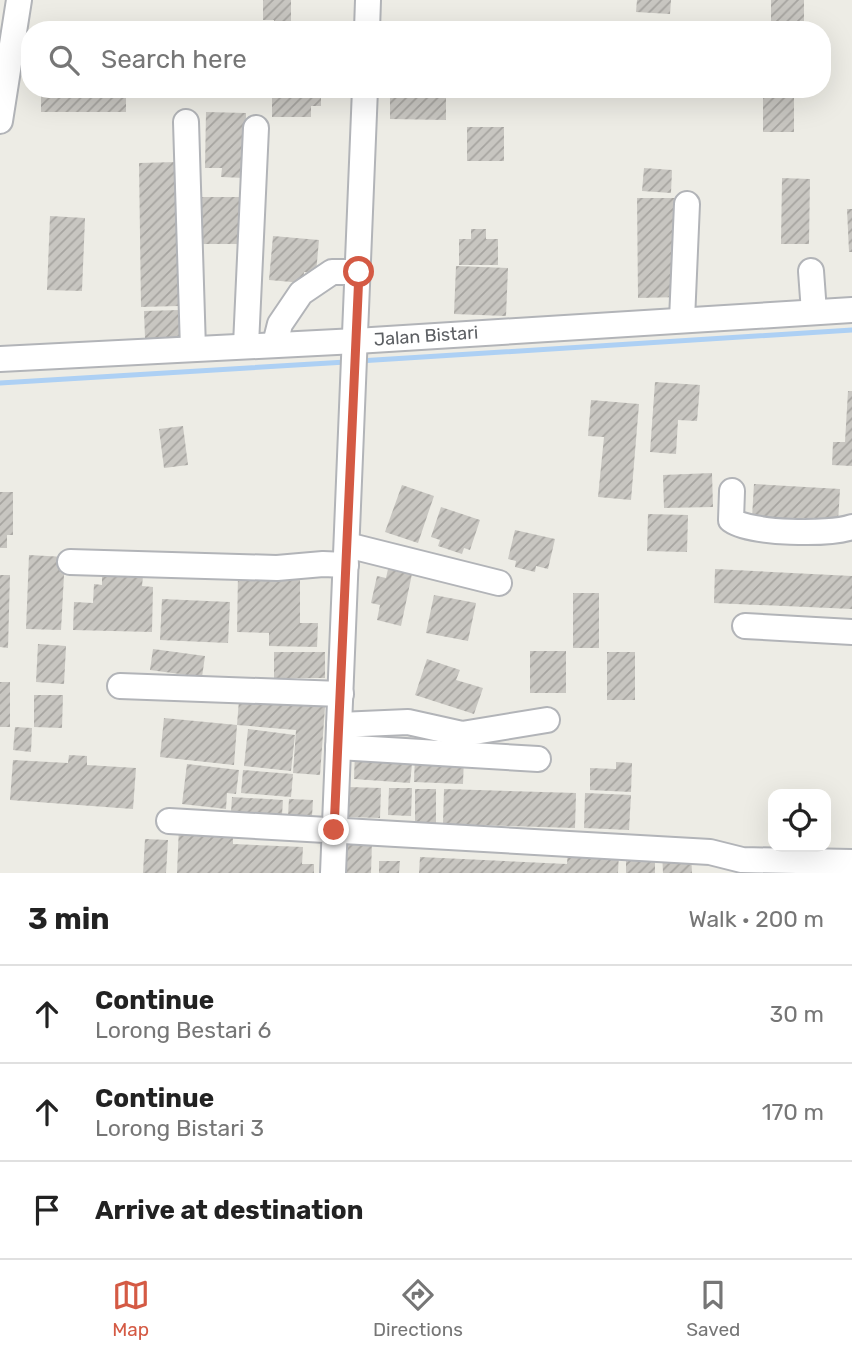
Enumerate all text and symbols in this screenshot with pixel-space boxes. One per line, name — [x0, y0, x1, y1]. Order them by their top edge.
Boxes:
search box — [21, 21, 831, 98]
icon: search — [45, 41, 83, 79]
text: Search here — [101, 44, 247, 75]
route start — [343, 256, 374, 287]
street label: Jalan Bistari — [373, 321, 479, 351]
map controls — [768, 789, 831, 852]
button: locate — [768, 789, 831, 852]
route end — [318, 814, 349, 845]
text: 3 min — [28, 901, 110, 937]
text: Walk · 200 m — [689, 905, 824, 933]
text: Continue — [95, 985, 214, 1016]
icon: ahead — [28, 995, 66, 1033]
text: 30 m — [769, 1000, 824, 1028]
text: Lorong Bestari 6 — [95, 1016, 271, 1044]
text: Continue — [95, 1083, 214, 1114]
icon: ahead — [28, 1093, 66, 1131]
text: 170 m — [762, 1098, 824, 1126]
text: Lorong Bistari 3 — [95, 1114, 264, 1142]
icon: arrive — [28, 1191, 66, 1229]
text: Arrive at destination — [95, 1195, 363, 1226]
tab: Map — [112, 1276, 150, 1341]
tab: Directions — [373, 1276, 463, 1341]
tab: Saved — [686, 1276, 740, 1341]

